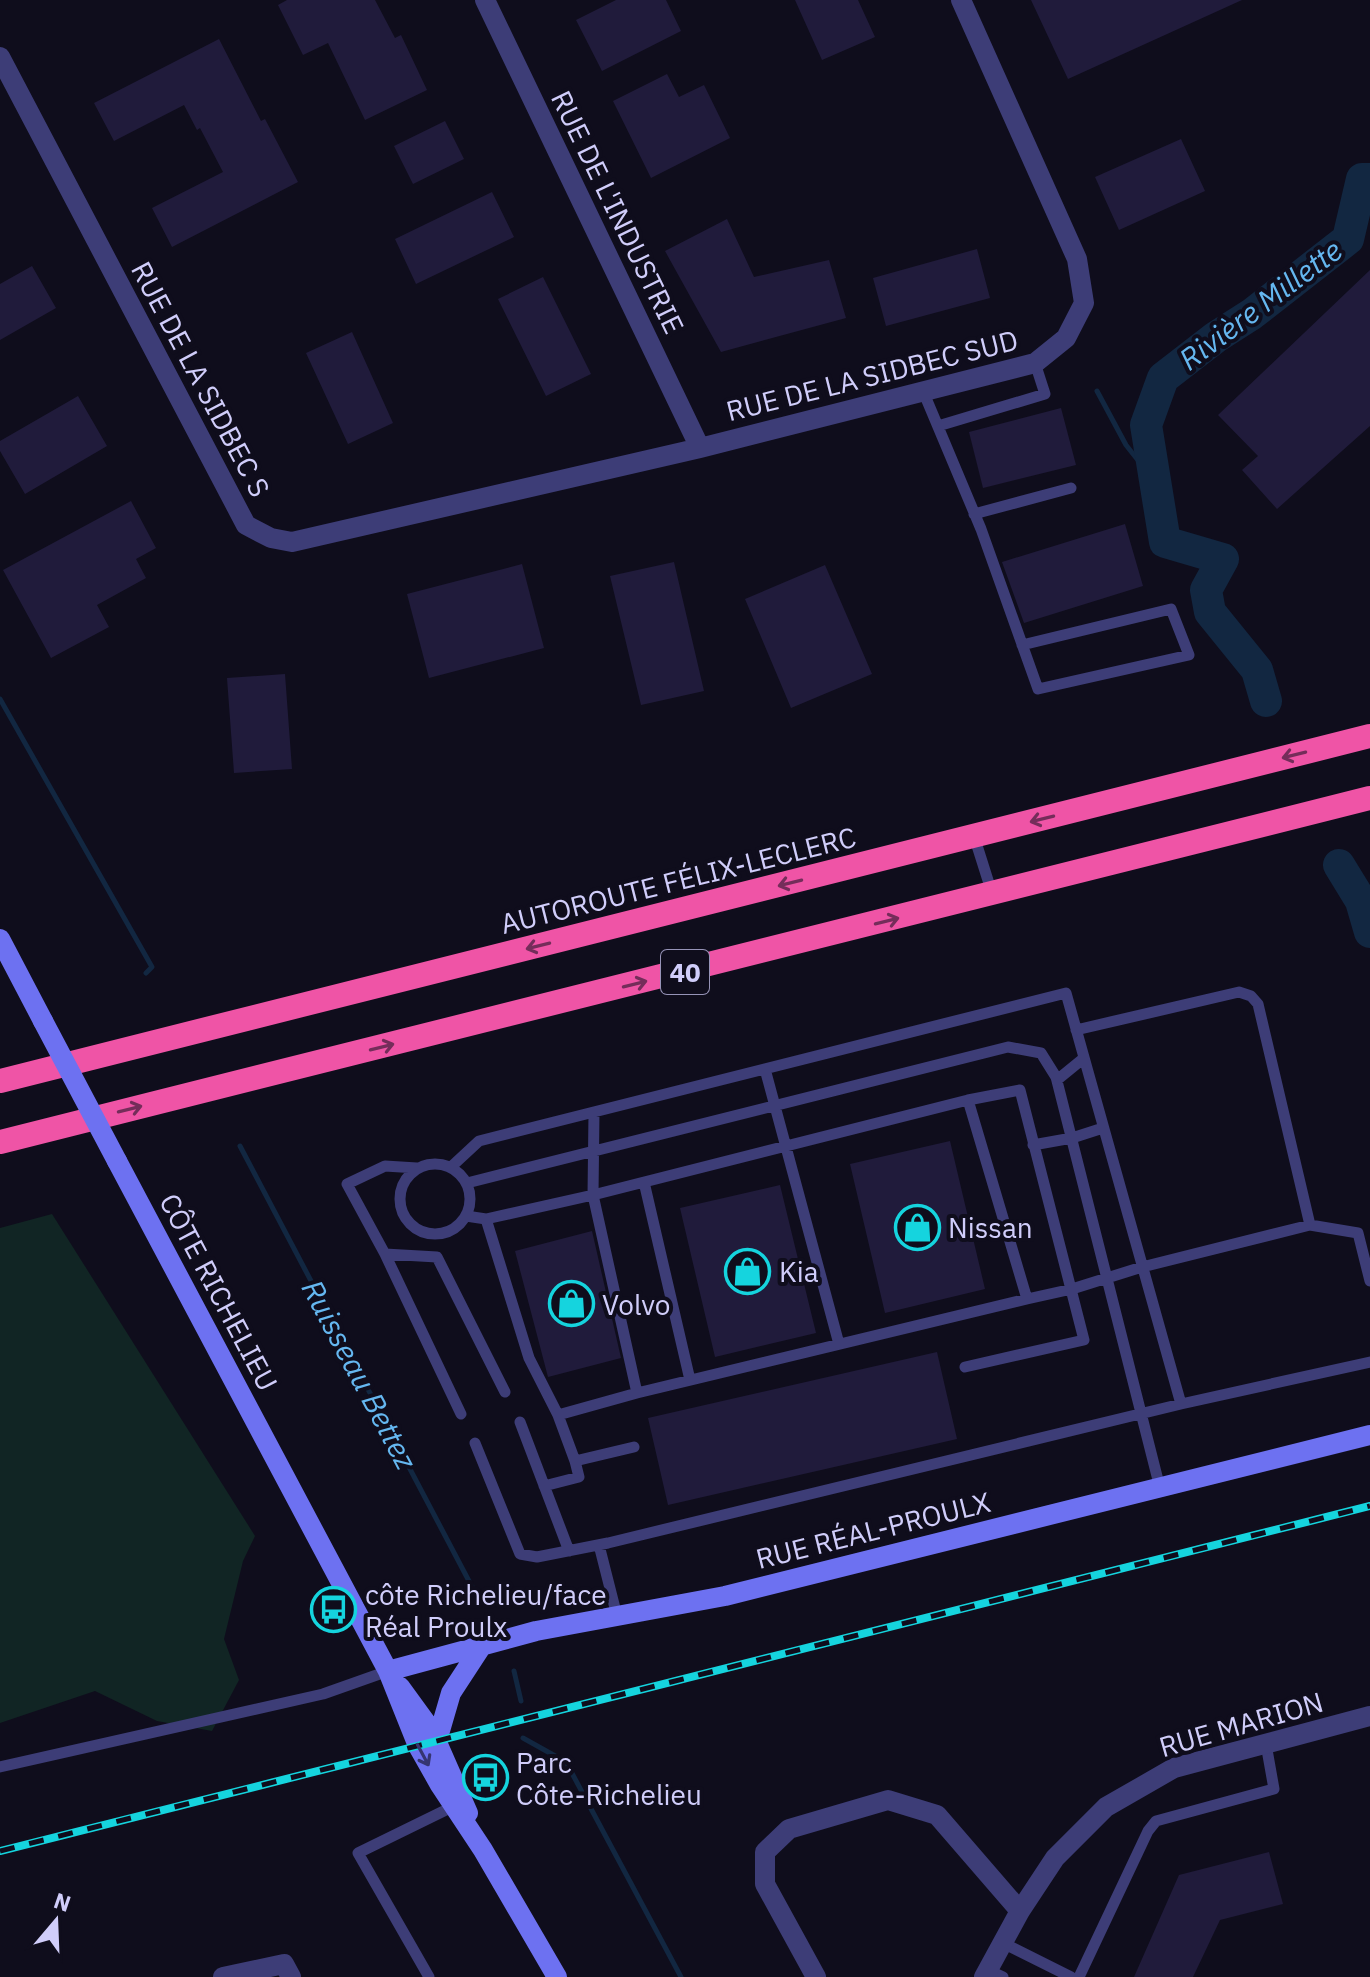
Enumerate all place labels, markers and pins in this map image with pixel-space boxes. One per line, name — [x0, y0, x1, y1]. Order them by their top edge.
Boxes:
shop icon: Nissan — [893, 1203, 941, 1251]
place label: Nissan — [948, 1209, 1033, 1246]
shop icon: Kia — [724, 1247, 772, 1295]
place label: Kia — [779, 1253, 819, 1290]
shop icon: Volvo — [547, 1280, 595, 1328]
place label: Volvo — [602, 1286, 670, 1323]
place label: côte Richelieu/face Réal Proulx — [365, 1576, 607, 1645]
bus stop icon: côte Richelieu/face Réal Proulx — [310, 1586, 358, 1634]
place label: Parc Côte-Richelieu — [516, 1744, 702, 1813]
bus stop icon: Parc Côte-Richelieu — [461, 1754, 509, 1802]

